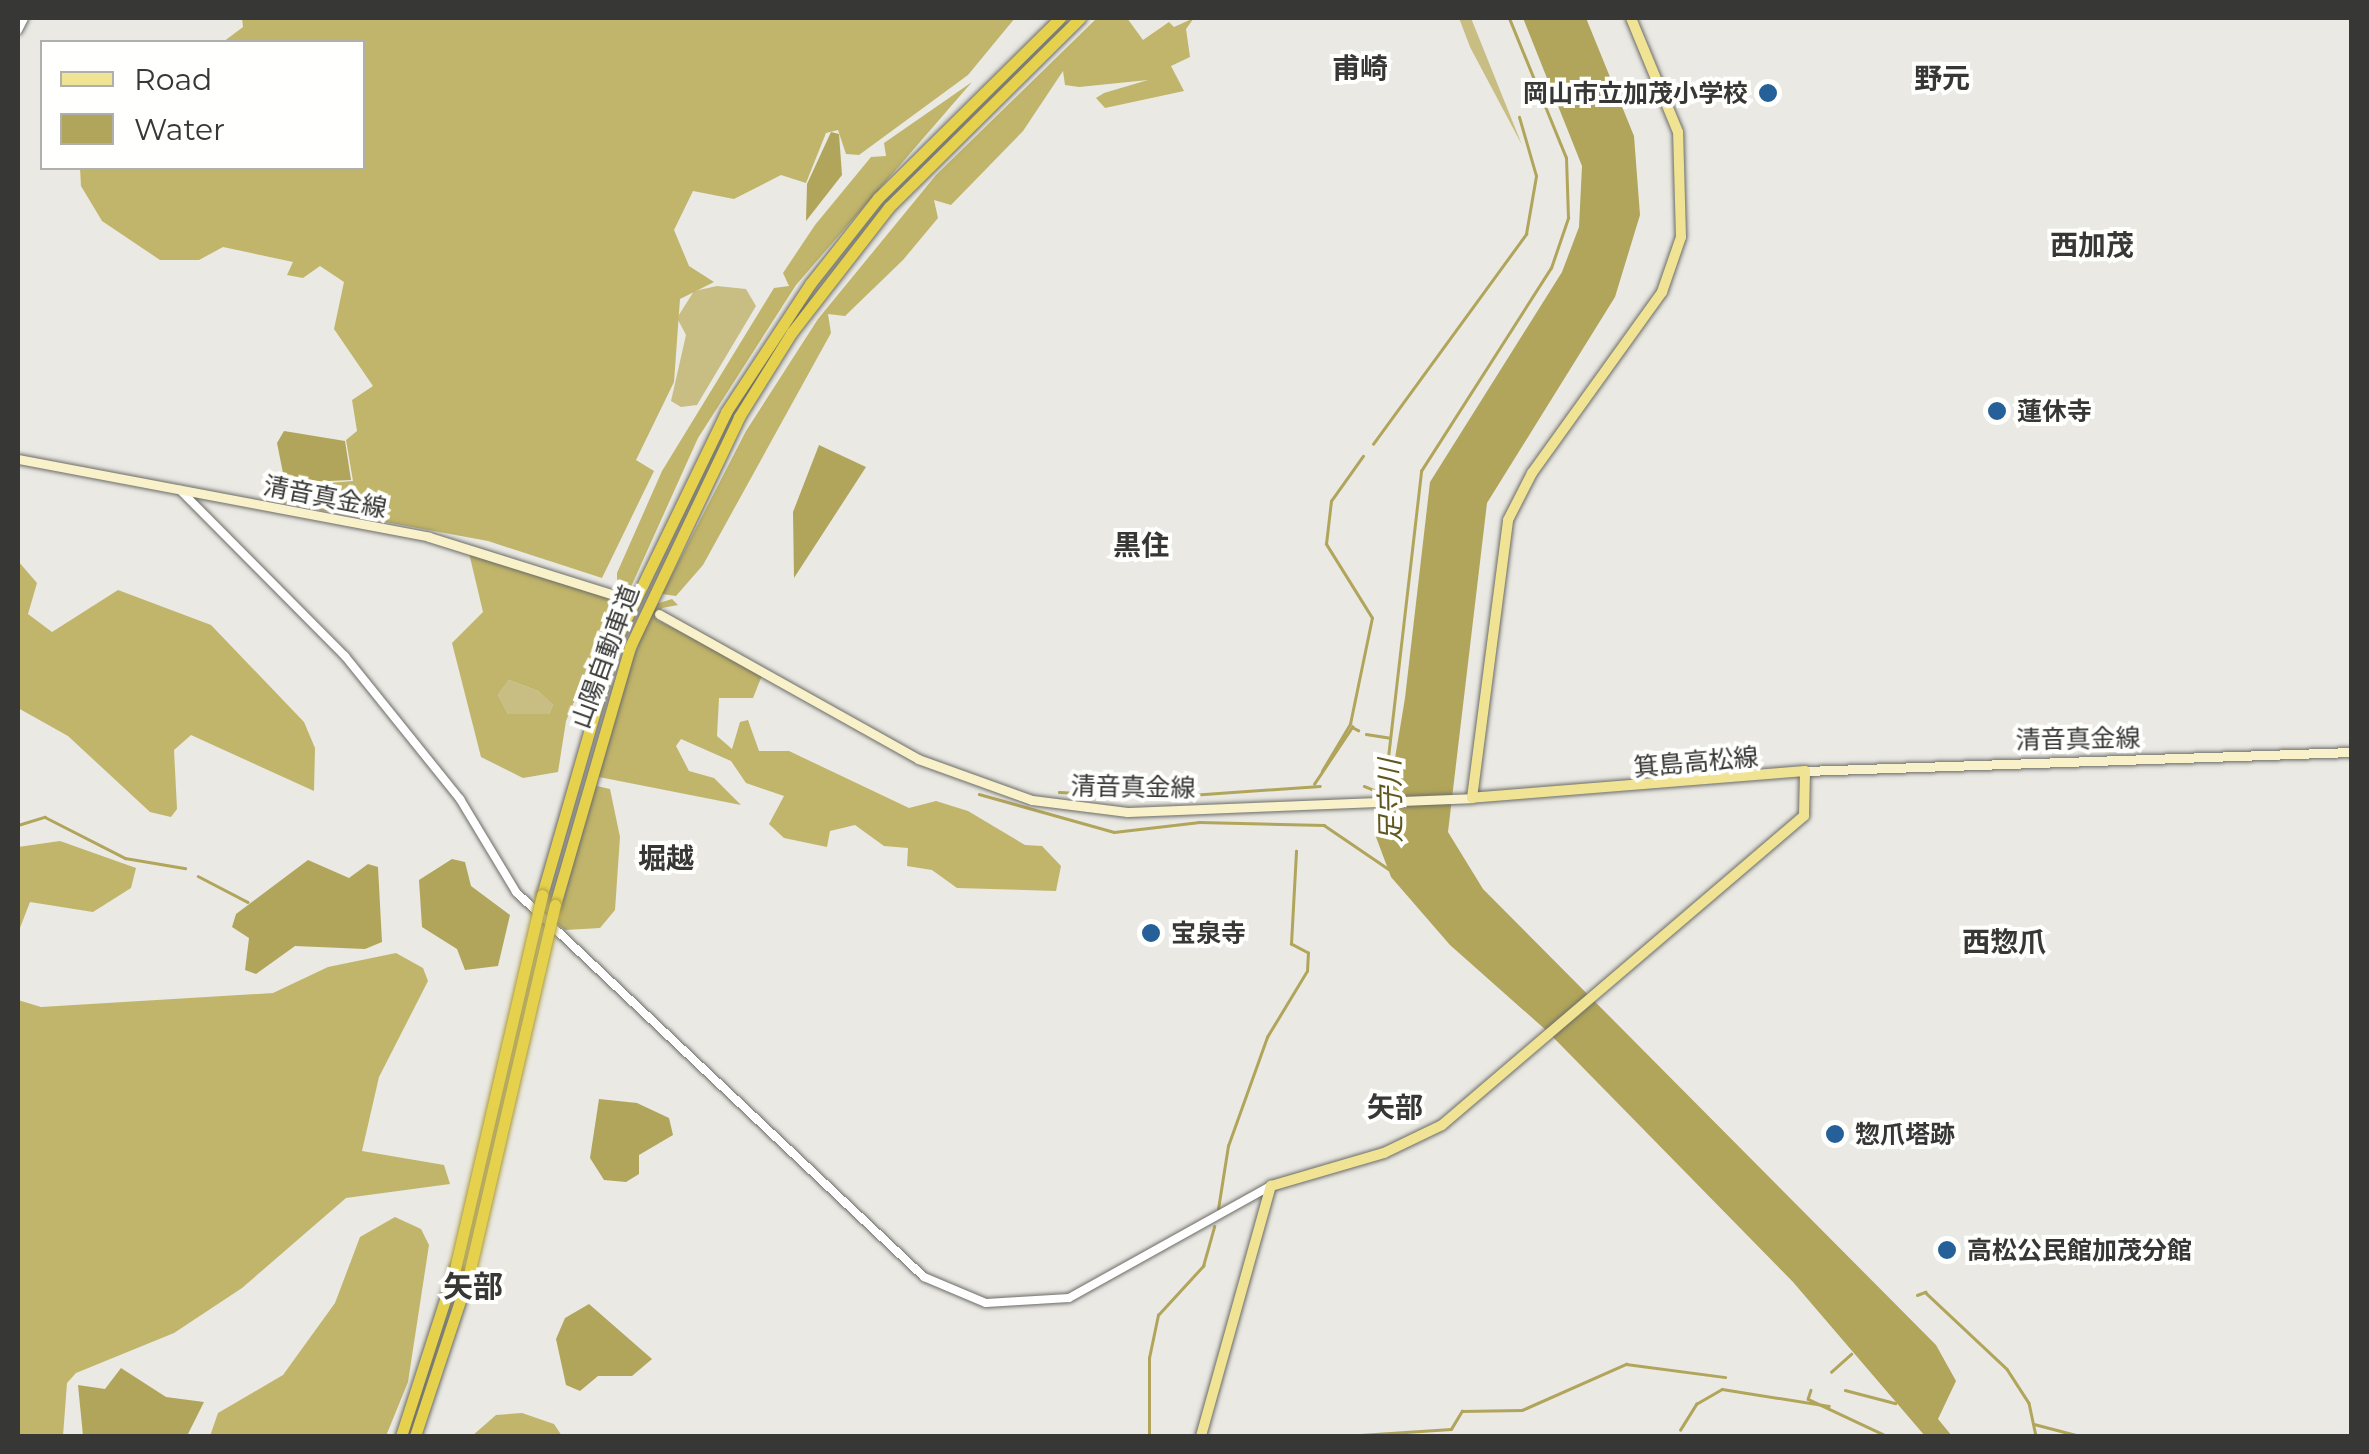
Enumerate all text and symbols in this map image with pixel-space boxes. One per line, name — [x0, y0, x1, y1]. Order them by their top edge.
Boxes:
legend — [40, 40, 365, 170]
district label: 甫崎 — [1332, 51, 1388, 85]
text: Road — [134, 61, 212, 98]
district label: 野元 — [1914, 61, 1970, 95]
place label: 岡山市立加茂小学校 — [1523, 78, 1748, 108]
marker: 岡山市立加茂小学校 — [1757, 82, 1779, 104]
text: Water — [134, 111, 225, 148]
district label: 西加茂 — [2050, 228, 2134, 262]
place label: 蓮休寺 — [2017, 396, 2092, 426]
marker: 蓮休寺 — [1986, 400, 2008, 422]
street label: 清音真金線 — [261, 470, 389, 524]
district label: 黒住 — [1113, 528, 1169, 562]
street label: 山陽自動車道 — [565, 581, 645, 733]
street label: 清音真金線 — [2015, 723, 2141, 755]
street label: 箕島高松線 — [1632, 742, 1760, 782]
water label: 足守川 — [1372, 759, 1408, 843]
street label: 清音真金線 — [1070, 771, 1196, 803]
district label: 堀越 — [638, 841, 694, 875]
place label: 宝泉寺 — [1171, 918, 1246, 948]
marker: 宝泉寺 — [1140, 922, 1162, 944]
district label: 西惣爪 — [1962, 925, 2046, 959]
district label: 矢部 — [1367, 1090, 1423, 1124]
place label: 惣爪塔跡 — [1855, 1119, 1955, 1149]
marker: 惣爪塔跡 — [1824, 1123, 1846, 1145]
place label: 高松公民館加茂分館 — [1967, 1235, 2192, 1265]
marker: 高松公民館加茂分館 — [1936, 1239, 1958, 1261]
district label: 矢部 — [443, 1269, 503, 1305]

